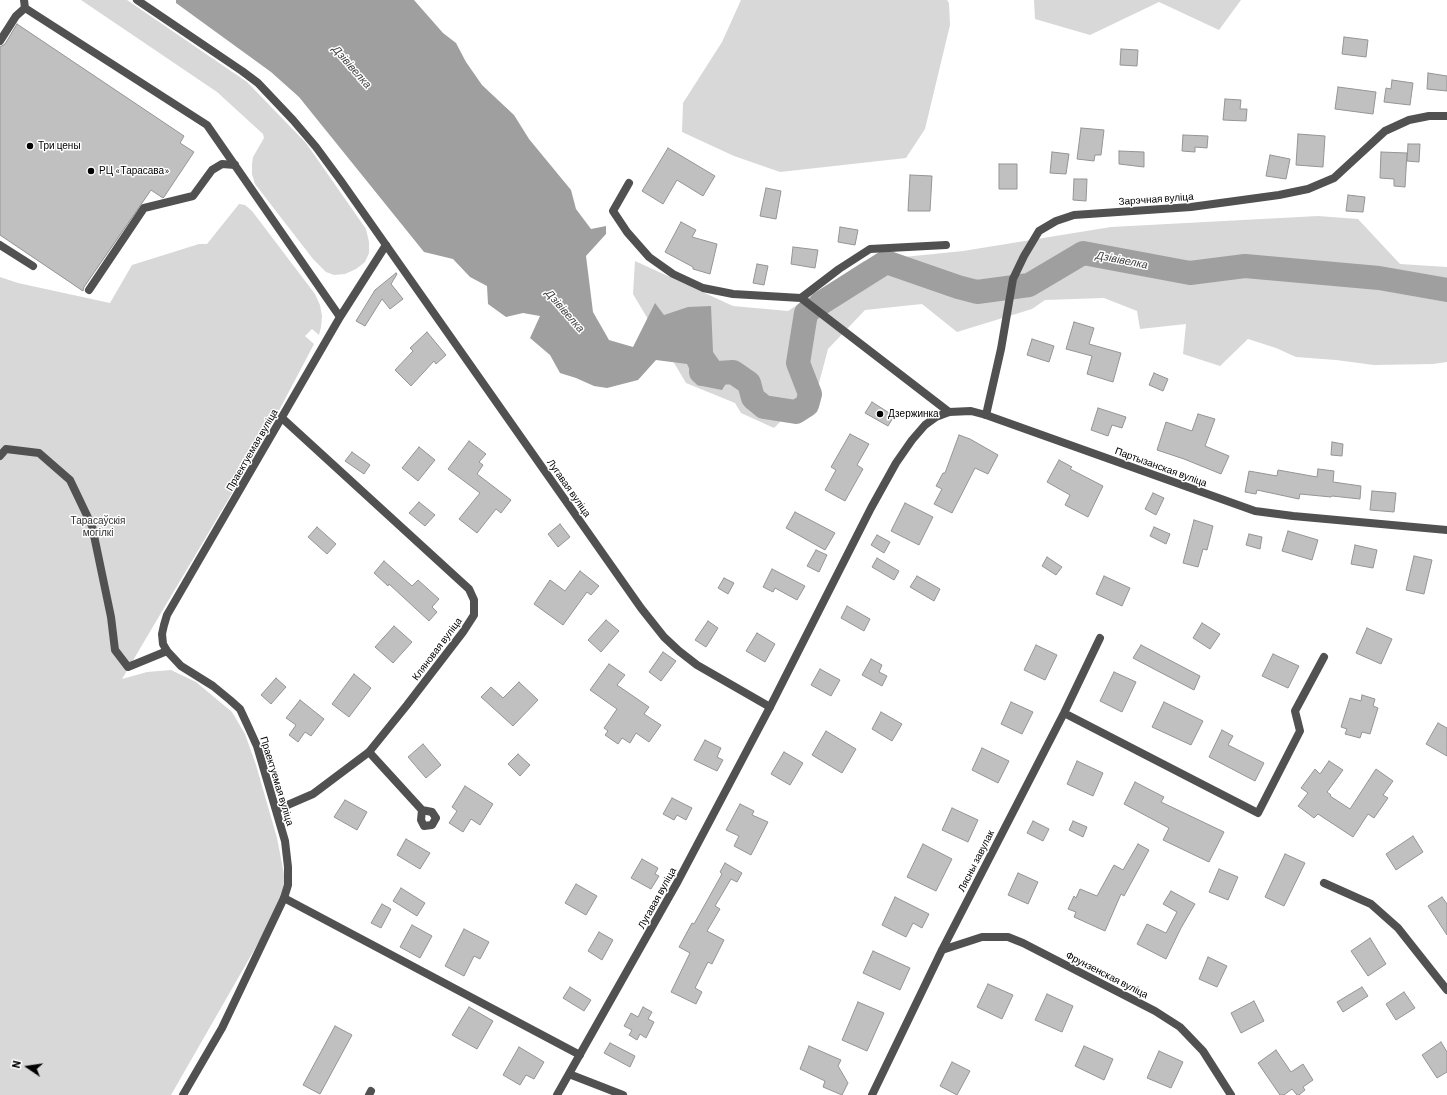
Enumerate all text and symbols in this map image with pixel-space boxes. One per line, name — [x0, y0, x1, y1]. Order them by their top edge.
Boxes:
water label: Дзівівелка — [330, 43, 374, 91]
place label: Три цены — [38, 140, 81, 152]
marker: Три цены — [25, 141, 35, 151]
place label: РЦ «Тарасава» — [99, 165, 170, 177]
marker: РЦ «Тарасава» — [86, 166, 96, 176]
street label: Зарэчная вуліца — [1118, 190, 1194, 208]
water label: Дзівівелка — [1095, 249, 1149, 271]
water label: Дзівівелка — [543, 287, 587, 335]
street label: Праектуемая вуліца — [224, 407, 280, 493]
place label: Дзержинка — [888, 408, 939, 420]
marker: Дзержинка — [875, 409, 885, 419]
street label: Партызанская вуліца — [1113, 445, 1209, 489]
street label: Лугавая вуліца — [545, 457, 593, 519]
park label: Тарасаўскія могілкі — [71, 515, 125, 538]
street label: Кляновая вуліца — [409, 615, 465, 683]
street label: Праектуемая вуліца — [258, 735, 296, 827]
street label: Лясны завулак — [955, 828, 997, 894]
street label: Лугавая вуліца — [635, 865, 679, 931]
street label: Фрунзенская вуліца — [1064, 949, 1150, 1001]
north arrow — [8, 1047, 48, 1087]
text: N — [9, 1059, 23, 1069]

